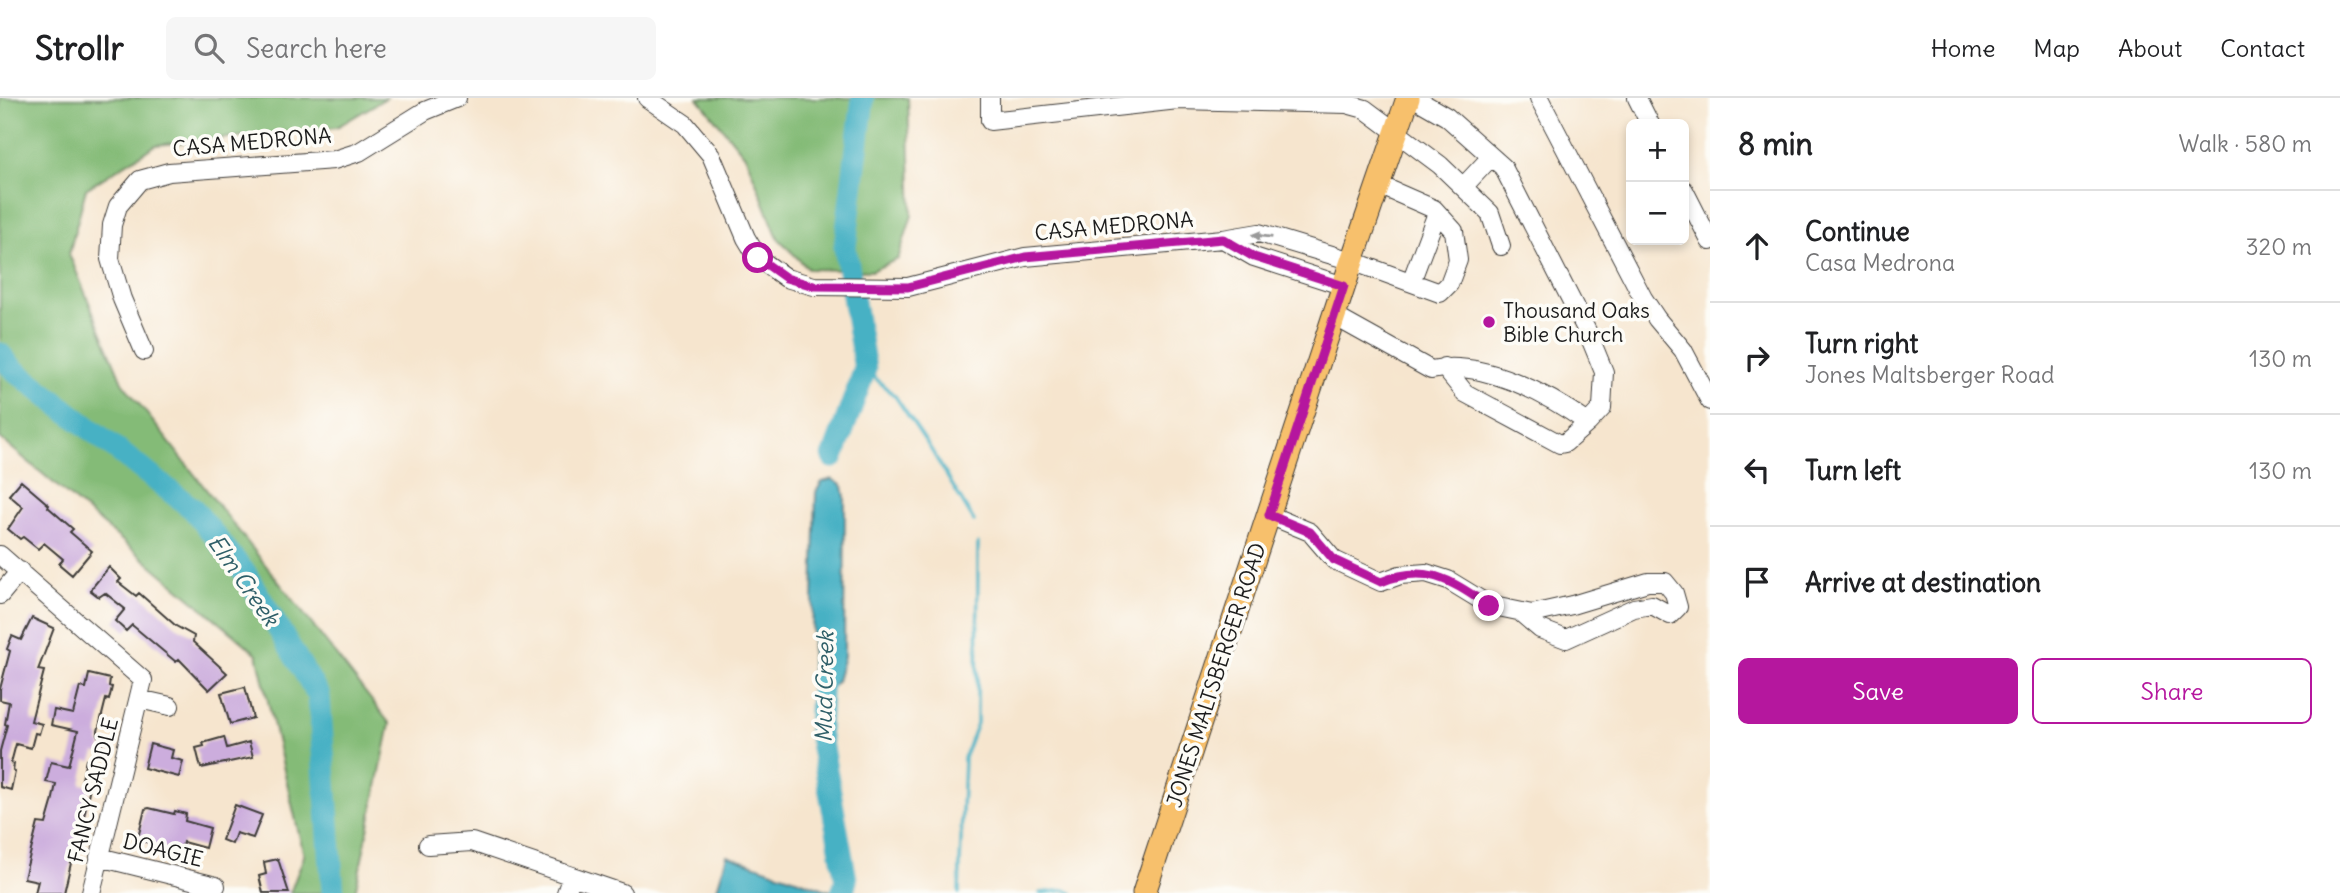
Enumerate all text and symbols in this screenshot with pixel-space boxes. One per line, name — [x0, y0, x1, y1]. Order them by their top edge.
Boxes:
search box — [166, 17, 656, 80]
text: Strollr — [35, 27, 124, 69]
icon: search — [190, 29, 228, 67]
text: Search here — [246, 32, 387, 65]
text: Home — [1931, 33, 1995, 63]
text: Map — [2033, 33, 2080, 63]
text: About — [2118, 33, 2182, 63]
text: Contact — [2220, 33, 2305, 63]
map controls — [1626, 119, 1689, 245]
button: + — [1626, 119, 1689, 182]
street label: CASA MEDRONA — [172, 122, 332, 162]
text: 8 min — [1738, 125, 1813, 163]
text: Walk · 580 m — [2179, 129, 2312, 158]
button: − — [1626, 182, 1689, 245]
street label: CASA MEDRONA — [1034, 206, 1194, 246]
text: Continue — [1805, 215, 1910, 248]
icon: ahead — [1738, 227, 1776, 265]
one-way arrow — [1251, 231, 1273, 242]
text: 320 m — [2246, 232, 2312, 261]
route start — [742, 242, 773, 273]
text: Casa Medrona — [1805, 248, 1955, 277]
place label: Thousand Oaks Bible Church — [1503, 297, 1650, 348]
marker: Thousand Oaks Bible Church — [1481, 314, 1497, 330]
text: Turn right — [1805, 327, 1918, 360]
icon: right — [1738, 339, 1776, 377]
text: 130 m — [2249, 344, 2312, 373]
text: Jones Maltsberger Road — [1805, 360, 2054, 389]
icon: left — [1738, 451, 1776, 489]
text: Turn left — [1805, 454, 1901, 487]
text: 130 m — [2249, 456, 2312, 485]
water label: Elm Creek — [202, 529, 287, 632]
street label: JONES MALTSBERGER ROAD — [1160, 539, 1272, 811]
icon: arrive — [1738, 563, 1776, 601]
text: Arrive at destination — [1805, 566, 2041, 599]
route end — [1473, 590, 1504, 621]
water label: Mud Creek — [809, 630, 839, 743]
button: Save — [1738, 658, 2018, 724]
button: Share — [2032, 658, 2312, 724]
street label: FANCY SADDLE — [62, 715, 124, 865]
street label: DOAGIE — [120, 827, 206, 873]

